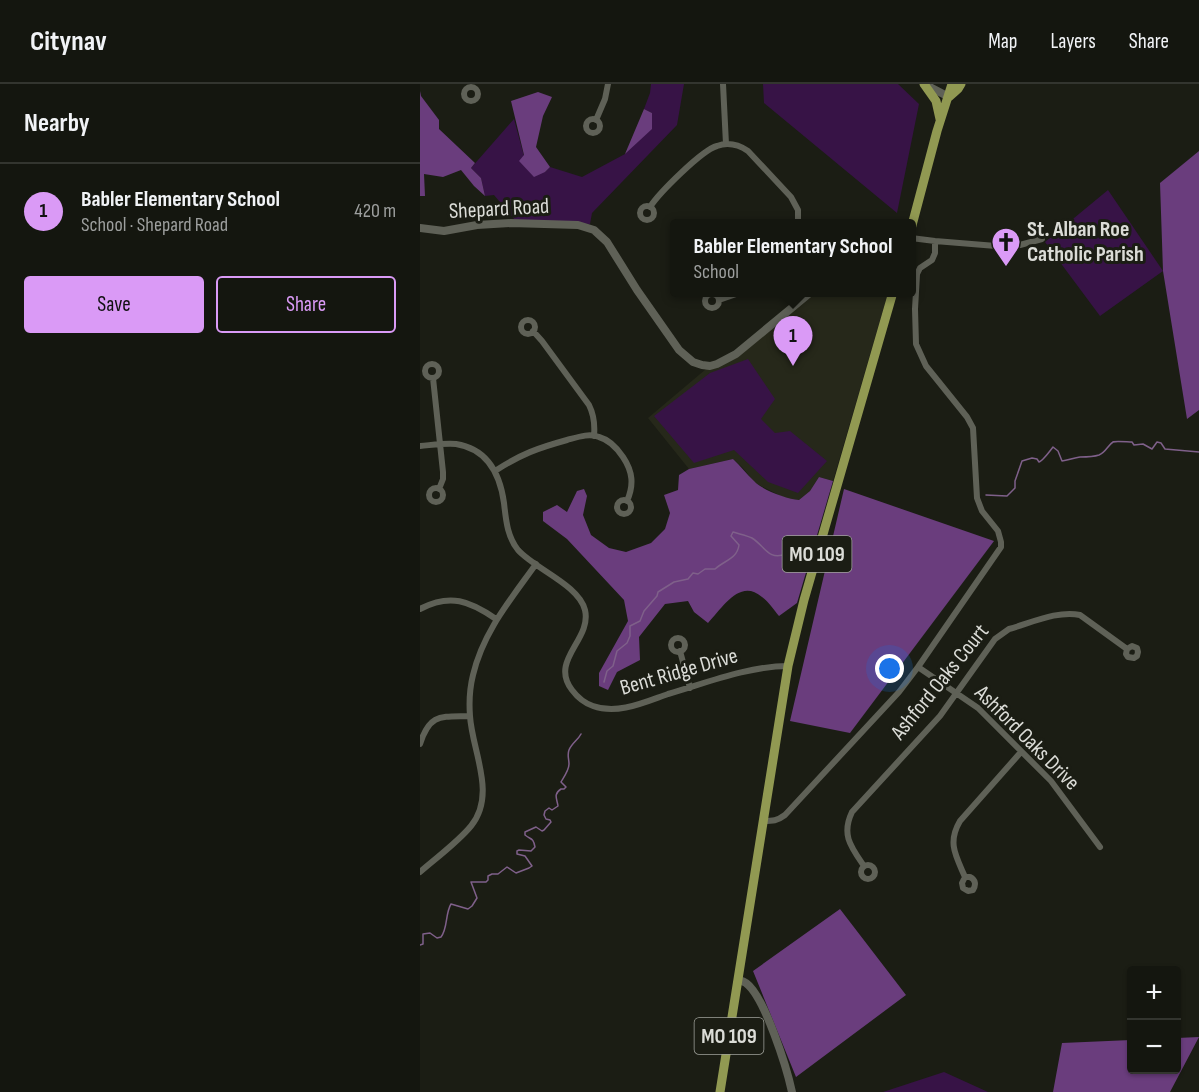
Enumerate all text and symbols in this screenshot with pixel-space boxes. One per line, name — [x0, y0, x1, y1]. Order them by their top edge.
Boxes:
text: Citynav — [30, 25, 107, 58]
text: Map — [988, 29, 1017, 54]
text: Layers — [1050, 29, 1096, 54]
text: Share — [1129, 29, 1169, 54]
text: Nearby — [24, 108, 90, 139]
text: Babler Elementary School — [81, 186, 280, 213]
street label: Shepard Road — [448, 193, 550, 225]
text: 1 — [40, 199, 47, 223]
text: 420 m — [354, 199, 396, 223]
text: School · Shepard Road — [81, 213, 228, 237]
place label: St. Alban Roe Catholic Parish — [1027, 216, 1144, 268]
popup — [670, 219, 916, 297]
church icon: St. Alban Roe Catholic Parish — [990, 226, 1022, 268]
text: Babler Elementary School — [694, 233, 893, 260]
text: School — [694, 260, 739, 284]
button: Save — [24, 276, 204, 333]
button: Share — [216, 276, 396, 333]
pin: 1 — [774, 316, 812, 366]
road number: MO 109 — [782, 536, 852, 572]
street label: Ashford Oaks Court — [884, 618, 995, 746]
street label: Bent Ridge Drive — [617, 642, 741, 702]
your location — [875, 654, 904, 683]
street label: Ashford Oaks Drive — [968, 679, 1085, 796]
map controls — [1127, 966, 1181, 1074]
button: + — [1127, 966, 1181, 1020]
road number: MO 109 — [694, 1018, 764, 1054]
button: − — [1127, 1020, 1181, 1074]

